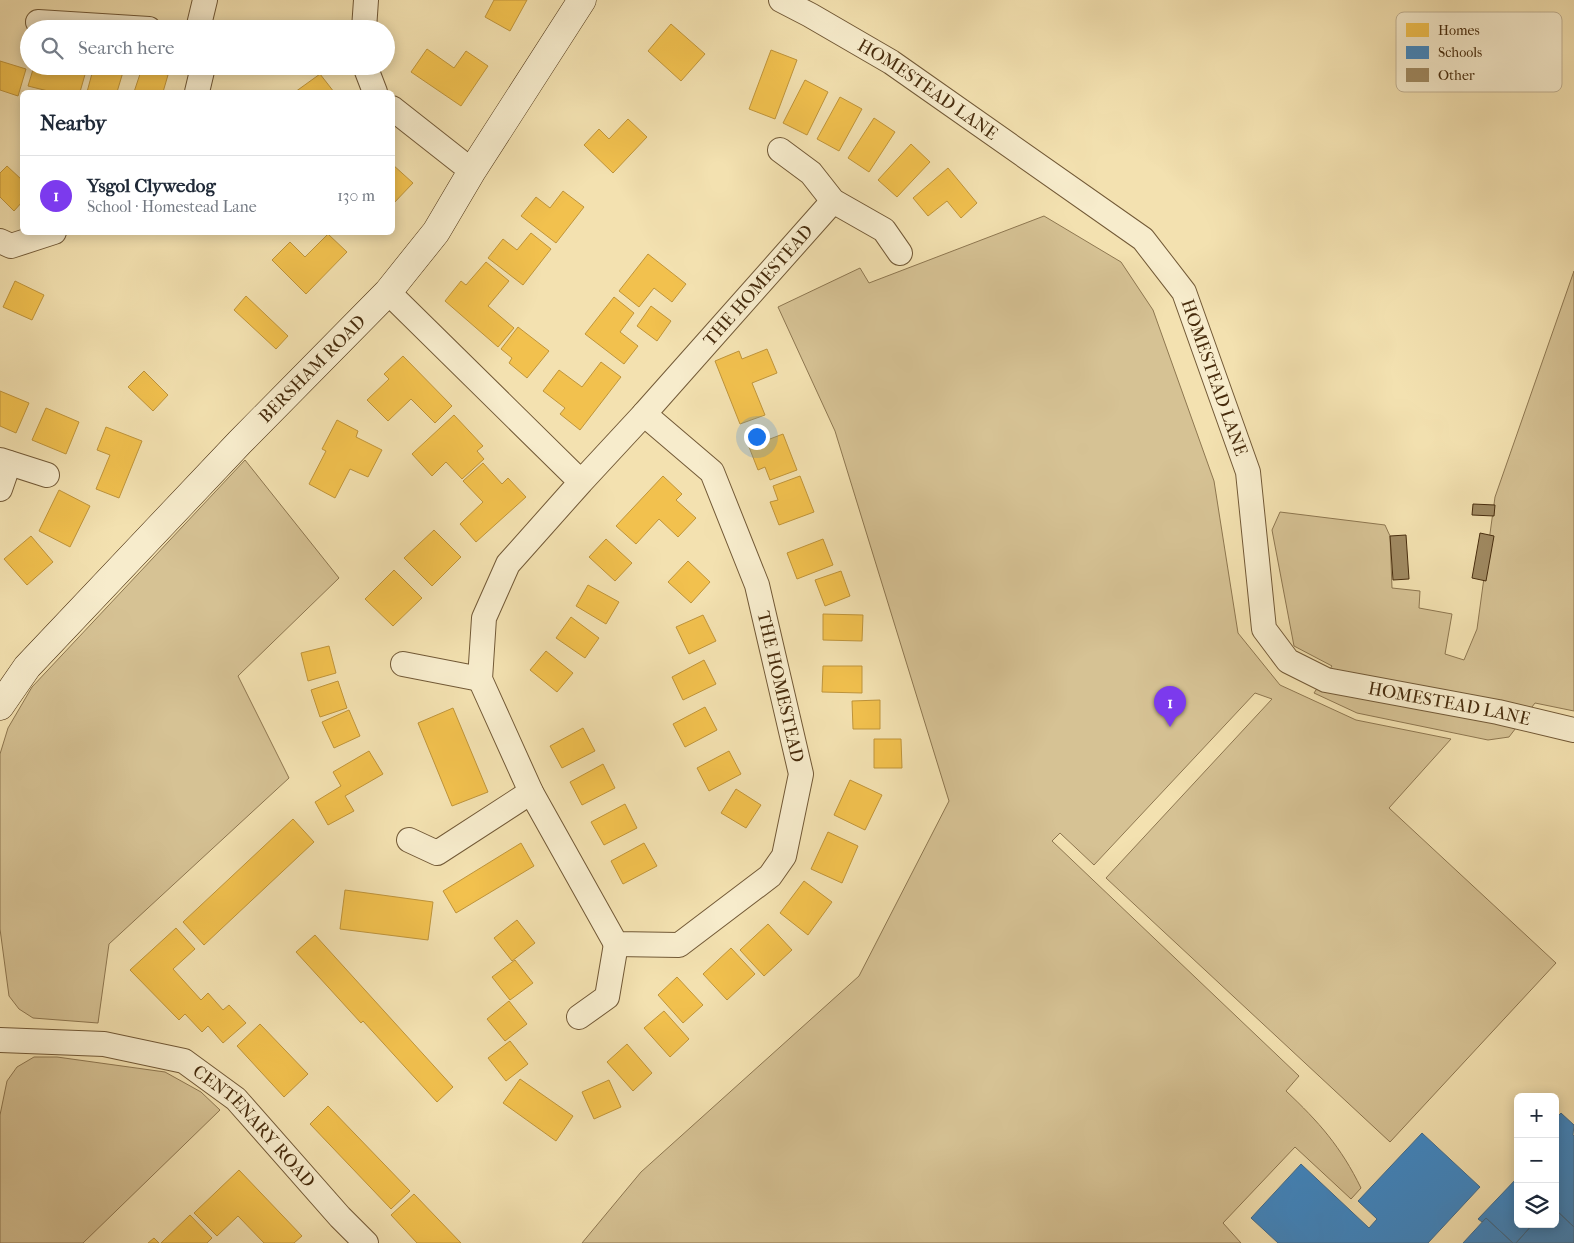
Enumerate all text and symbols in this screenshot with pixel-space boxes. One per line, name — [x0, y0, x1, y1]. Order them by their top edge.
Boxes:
legend — [1396, 12, 1562, 92]
search box — [20, 20, 395, 75]
text: Homes — [1438, 22, 1480, 39]
icon: search — [38, 34, 66, 62]
street label: HOMESTEAD LANE — [854, 35, 1002, 145]
text: Search here — [78, 37, 174, 59]
text: Schools — [1438, 44, 1482, 61]
text: Other — [1438, 67, 1475, 84]
text: Nearby — [40, 111, 106, 135]
text: Ysgol Clywedog — [87, 175, 216, 197]
text: 1 — [53, 186, 59, 205]
text: 130 m — [337, 186, 375, 205]
text: School · Homestead Lane — [87, 197, 257, 216]
street label: THE HOMESTEAD — [699, 221, 818, 350]
street label: HOMESTEAD LANE — [1176, 297, 1251, 459]
street label: BERSHAM ROAD — [255, 311, 370, 428]
your location — [744, 424, 770, 450]
street label: THE HOMESTEAD — [752, 609, 808, 765]
street label: HOMESTEAD LANE — [1366, 678, 1532, 730]
pin: 1 — [1154, 686, 1186, 727]
street label: CENTENARY ROAD — [188, 1061, 319, 1192]
map controls — [1514, 1093, 1559, 1228]
button: + — [1514, 1093, 1559, 1138]
button: − — [1514, 1138, 1559, 1183]
button: layers — [1514, 1183, 1559, 1228]

